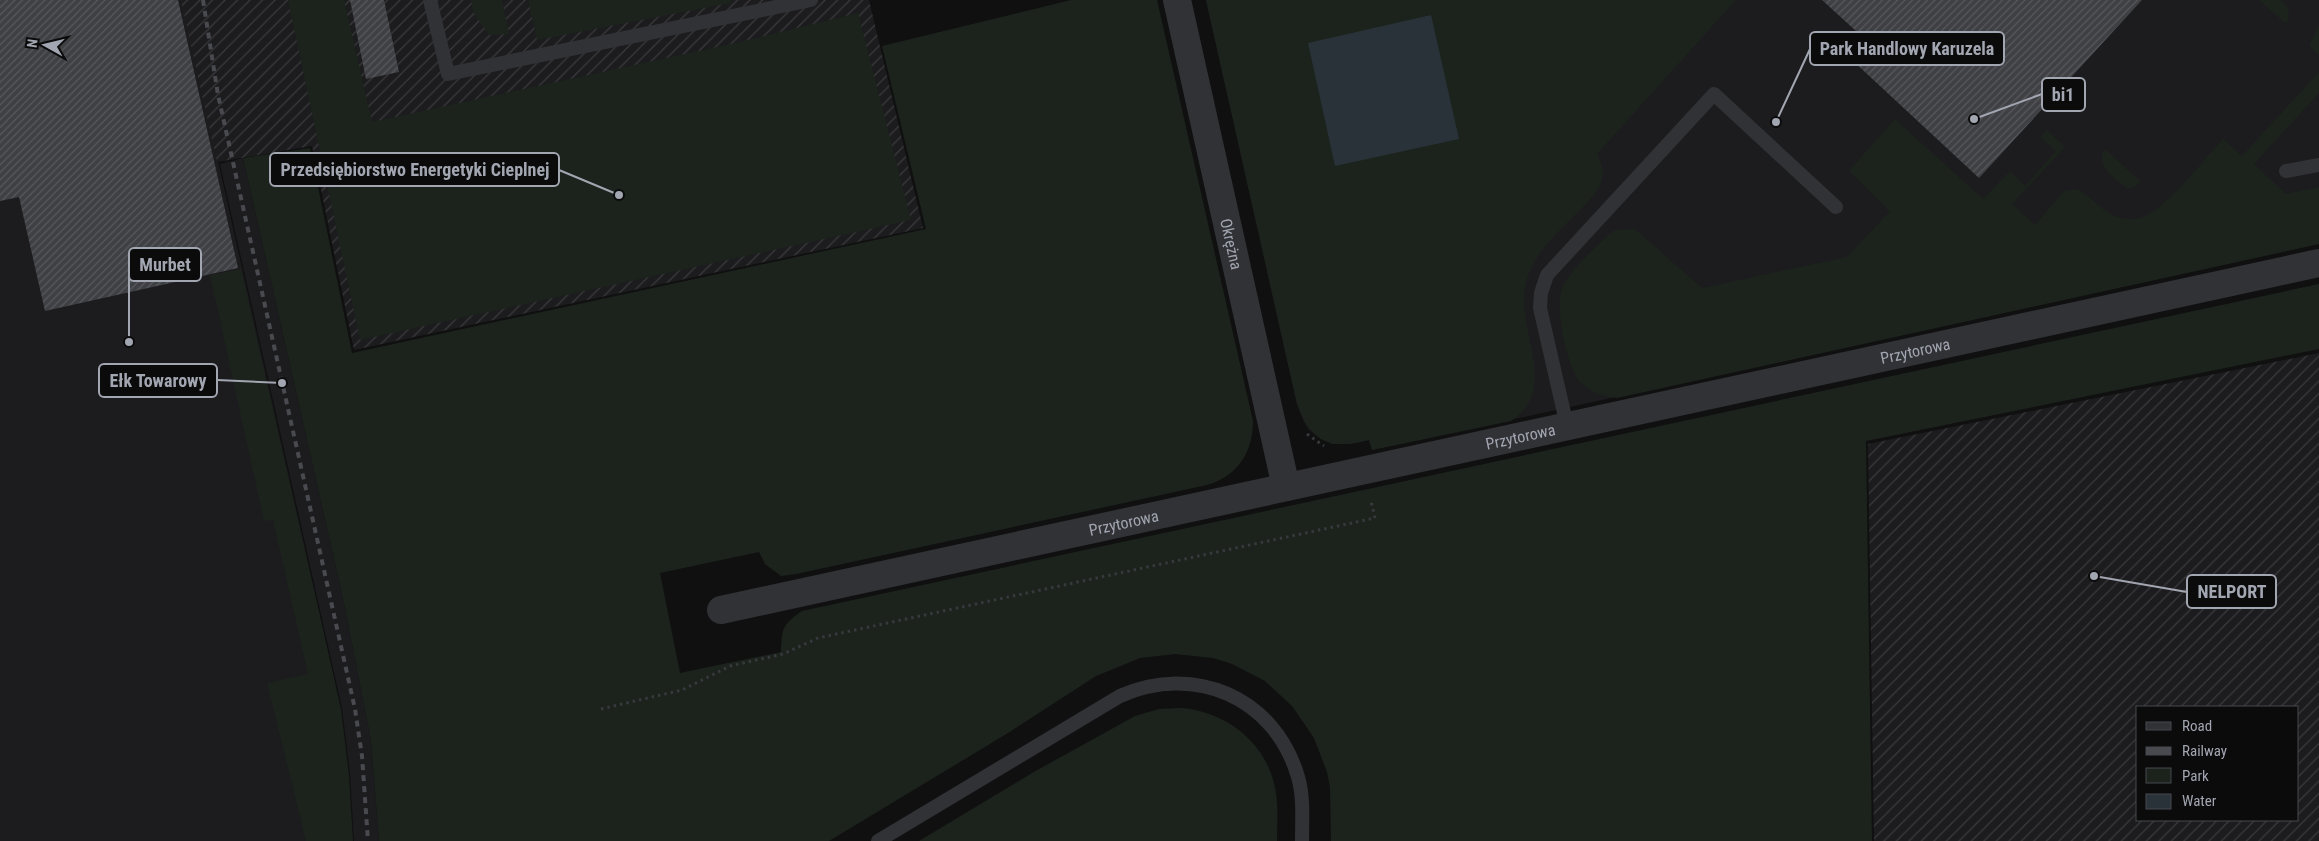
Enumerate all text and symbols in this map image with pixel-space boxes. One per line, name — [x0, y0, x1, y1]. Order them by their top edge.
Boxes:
north arrow — [20, 20, 70, 70]
callout: Park Handlowy Karuzela — [1810, 32, 2004, 65]
text: N — [24, 38, 41, 49]
text: Park Handlowy Karuzela — [1820, 38, 1994, 59]
callout: bi1 — [2042, 78, 2085, 111]
text: bi1 — [2052, 84, 2074, 105]
callout: Przedsiębiorstwo Energetyki Cieplnej — [270, 153, 559, 186]
text: Przedsiębiorstwo Energetyki Cieplnej — [281, 159, 549, 180]
street label: Okrężna — [1217, 217, 1247, 271]
callout: Murbet — [129, 248, 201, 281]
text: Murbet — [139, 254, 191, 275]
street label: Przytorowa — [1879, 334, 1952, 367]
callout: Ełk Towarowy — [99, 364, 217, 397]
text: Ełk Towarowy — [109, 370, 207, 391]
street label: Przytorowa — [1484, 420, 1557, 453]
street label: Przytorowa — [1087, 506, 1160, 539]
callout: NELPORT — [2187, 575, 2276, 608]
text: NELPORT — [2198, 581, 2267, 602]
legend — [2136, 706, 2299, 821]
text: Road — [2182, 717, 2212, 735]
text: Railway — [2182, 742, 2227, 760]
text: Park — [2182, 767, 2209, 785]
text: Water — [2182, 792, 2217, 810]

